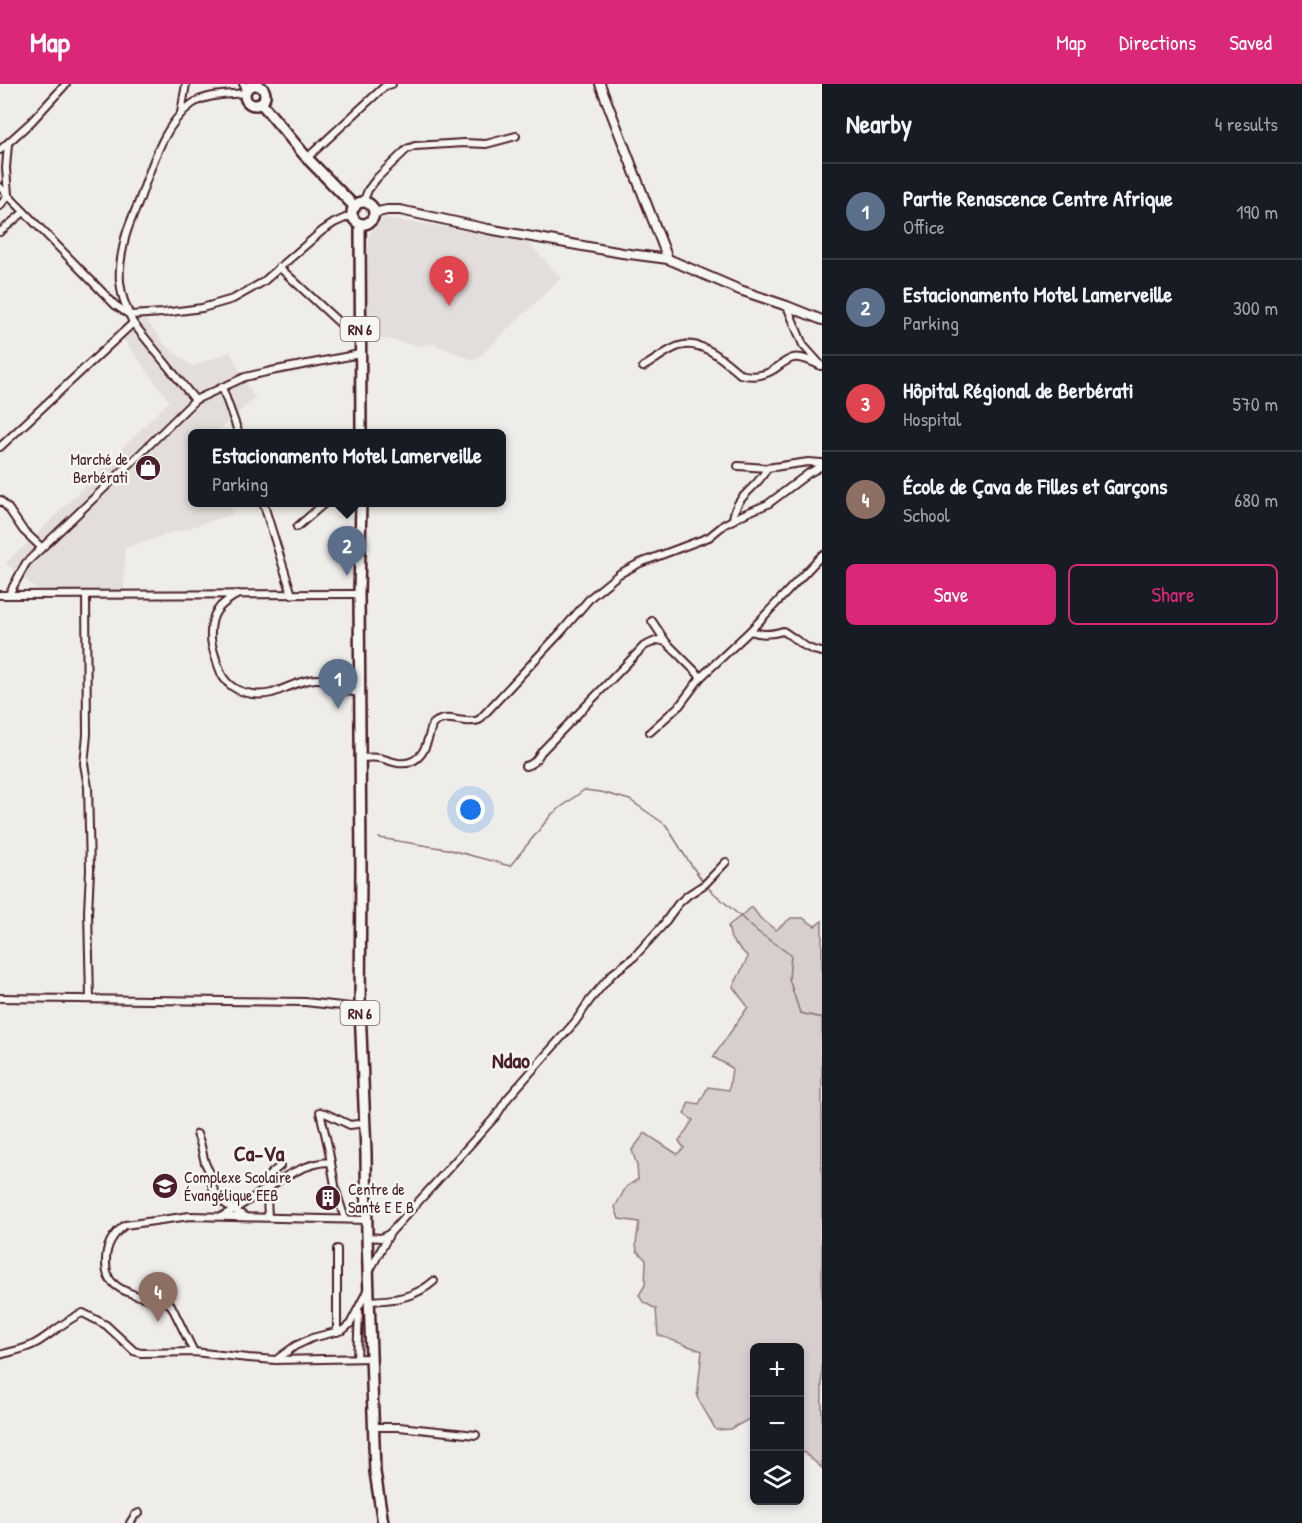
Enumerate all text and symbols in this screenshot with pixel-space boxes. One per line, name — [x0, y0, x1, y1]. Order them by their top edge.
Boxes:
text: Map — [30, 23, 70, 61]
text: Map — [1056, 28, 1086, 57]
text: Directions — [1119, 28, 1196, 57]
text: Saved — [1229, 28, 1272, 57]
text: Nearby — [846, 106, 912, 141]
text: 4 results — [1215, 110, 1278, 137]
text: Partie Renascence Centre Afrique — [903, 183, 1173, 213]
text: 1 — [862, 198, 869, 225]
text: 190 m — [1236, 198, 1278, 225]
text: Office — [903, 213, 945, 240]
pin: 3 — [430, 256, 468, 306]
text: Estacionamento Motel Lamerveille — [903, 279, 1172, 309]
text: 2 — [861, 294, 870, 321]
text: 300 m — [1233, 294, 1278, 321]
text: Parking — [903, 309, 959, 336]
road number: RN 6 — [340, 317, 380, 341]
text: Hôpital Régional de Berbérati — [903, 375, 1134, 405]
text: 3 — [861, 390, 870, 417]
text: 570 m — [1232, 390, 1278, 417]
text: Hospital — [903, 405, 961, 432]
popup — [188, 429, 506, 507]
text: Estacionamento Motel Lamerveille — [212, 440, 482, 470]
place label: Marché de Berbérati — [70, 448, 129, 488]
shop icon: Marché de Berbérati — [133, 453, 163, 483]
text: Parking — [212, 470, 268, 497]
text: École de Çava de Filles et Garçons — [903, 471, 1168, 501]
text: 4 — [862, 486, 869, 513]
text: 680 m — [1234, 486, 1278, 513]
text: School — [903, 501, 950, 528]
pin: 2 — [328, 526, 366, 576]
button: Save — [846, 564, 1056, 625]
button: Share — [1068, 564, 1278, 625]
pin: 1 — [318, 660, 358, 709]
your location — [456, 795, 485, 824]
road number: RN 6 — [340, 1001, 380, 1025]
district label: Ndao — [492, 1045, 530, 1075]
district label: Ca-Va — [234, 1138, 285, 1168]
place label: Complexe Scolaire Évangélique EEB — [184, 1166, 292, 1206]
school or university icon: Complexe Scolaire Évangélique EEB — [150, 1171, 180, 1201]
place label: Centre de Santé E E B — [348, 1178, 414, 1218]
building icon: Centre de Santé E E B — [313, 1183, 343, 1213]
pin: 4 — [138, 1272, 178, 1322]
map controls — [750, 1343, 804, 1505]
button: + — [750, 1343, 804, 1397]
button: − — [750, 1397, 804, 1451]
button: layers — [750, 1451, 804, 1505]

